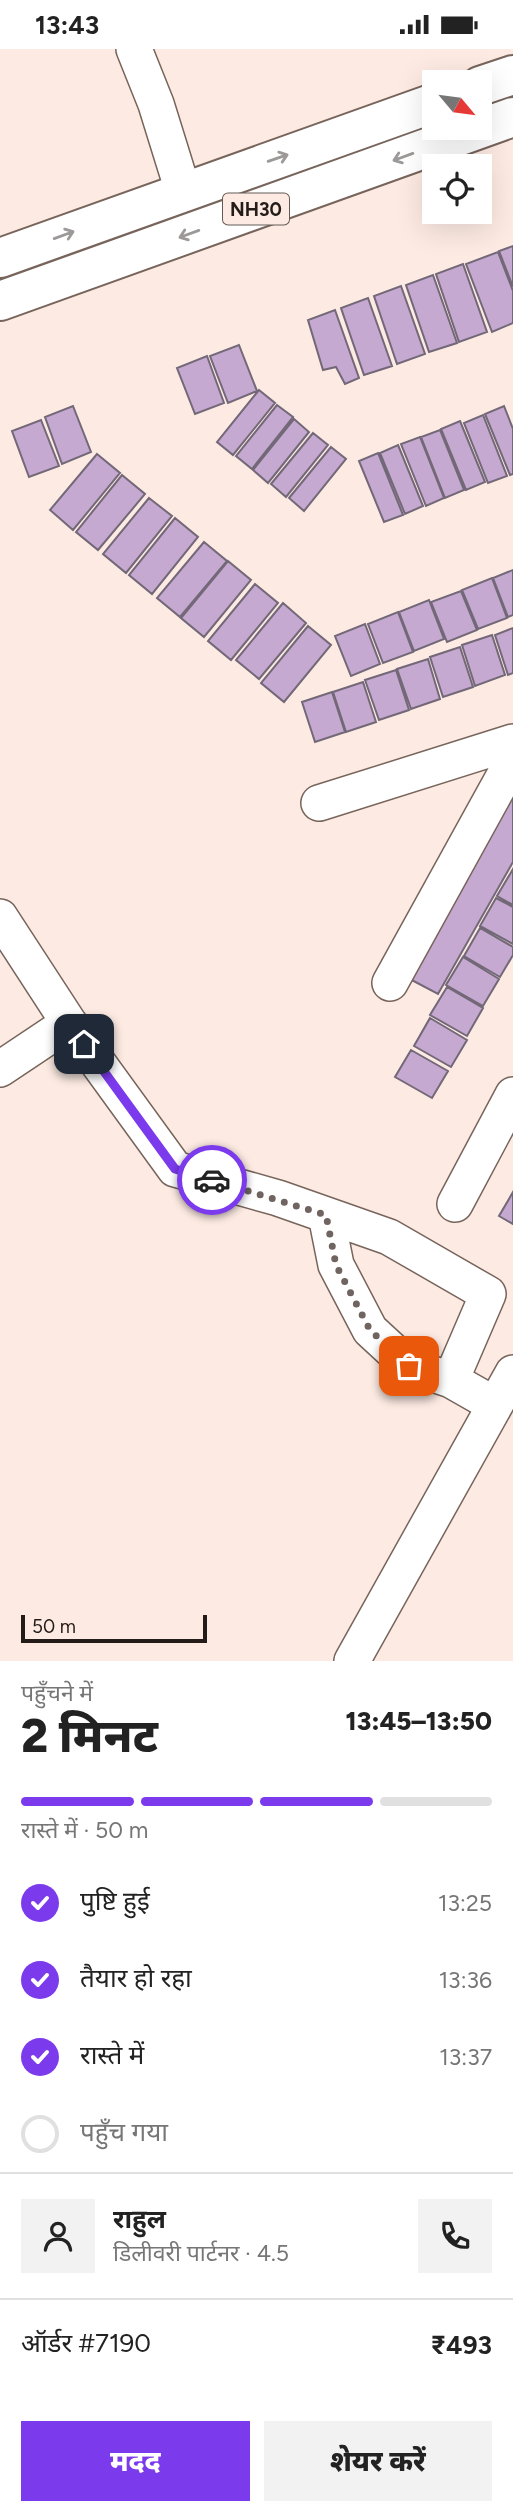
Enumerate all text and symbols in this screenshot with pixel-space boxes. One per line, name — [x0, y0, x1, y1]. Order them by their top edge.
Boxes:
text: 13:43 — [35, 9, 99, 41]
north arrow — [422, 70, 492, 140]
map controls — [422, 70, 492, 224]
one-way arrow — [267, 151, 289, 163]
one-way arrow — [392, 152, 414, 164]
button: locate — [422, 154, 492, 224]
road number: NH30 — [223, 193, 289, 225]
one-way arrow — [53, 228, 75, 240]
one-way arrow — [178, 228, 200, 241]
pin — [54, 1014, 114, 1074]
icon: home — [65, 1025, 103, 1063]
courier — [177, 1145, 247, 1215]
icon: car — [193, 1161, 231, 1199]
pin — [379, 1336, 439, 1396]
icon: bag — [390, 1347, 428, 1385]
scale bar — [21, 1612, 206, 1644]
text: 50 m — [32, 1615, 76, 1638]
text: पहुँचने में — [21, 1679, 93, 1707]
text: 13:45–13:50 — [346, 1705, 492, 1737]
text: 2 मिनट — [21, 1708, 158, 1764]
text: रास्ते में · 50 m — [21, 1816, 148, 1844]
icon: check — [21, 1884, 59, 1922]
text: पुष्टि हुई — [80, 1885, 150, 1917]
text: 13:25 — [438, 1889, 492, 1917]
icon: check — [21, 1961, 59, 1999]
text: तैयार हो रहा — [80, 1962, 192, 1994]
text: 13:36 — [439, 1966, 492, 1994]
icon: check — [21, 2038, 59, 2076]
text: रास्ते में — [80, 2039, 144, 2071]
text: 13:37 — [439, 2043, 492, 2071]
text: पहुँच गया — [80, 2116, 168, 2148]
button: person — [21, 2199, 95, 2273]
button: phone — [418, 2199, 492, 2273]
text: राहुल — [113, 2203, 166, 2235]
text: डिलीवरी पार्टनर · 4.5 — [113, 2239, 289, 2267]
text: ऑर्डर #7190 — [21, 2327, 151, 2359]
text: ₹493 — [430, 2329, 492, 2361]
button: मदद — [21, 2421, 250, 2501]
button: शेयर करें — [264, 2421, 492, 2501]

